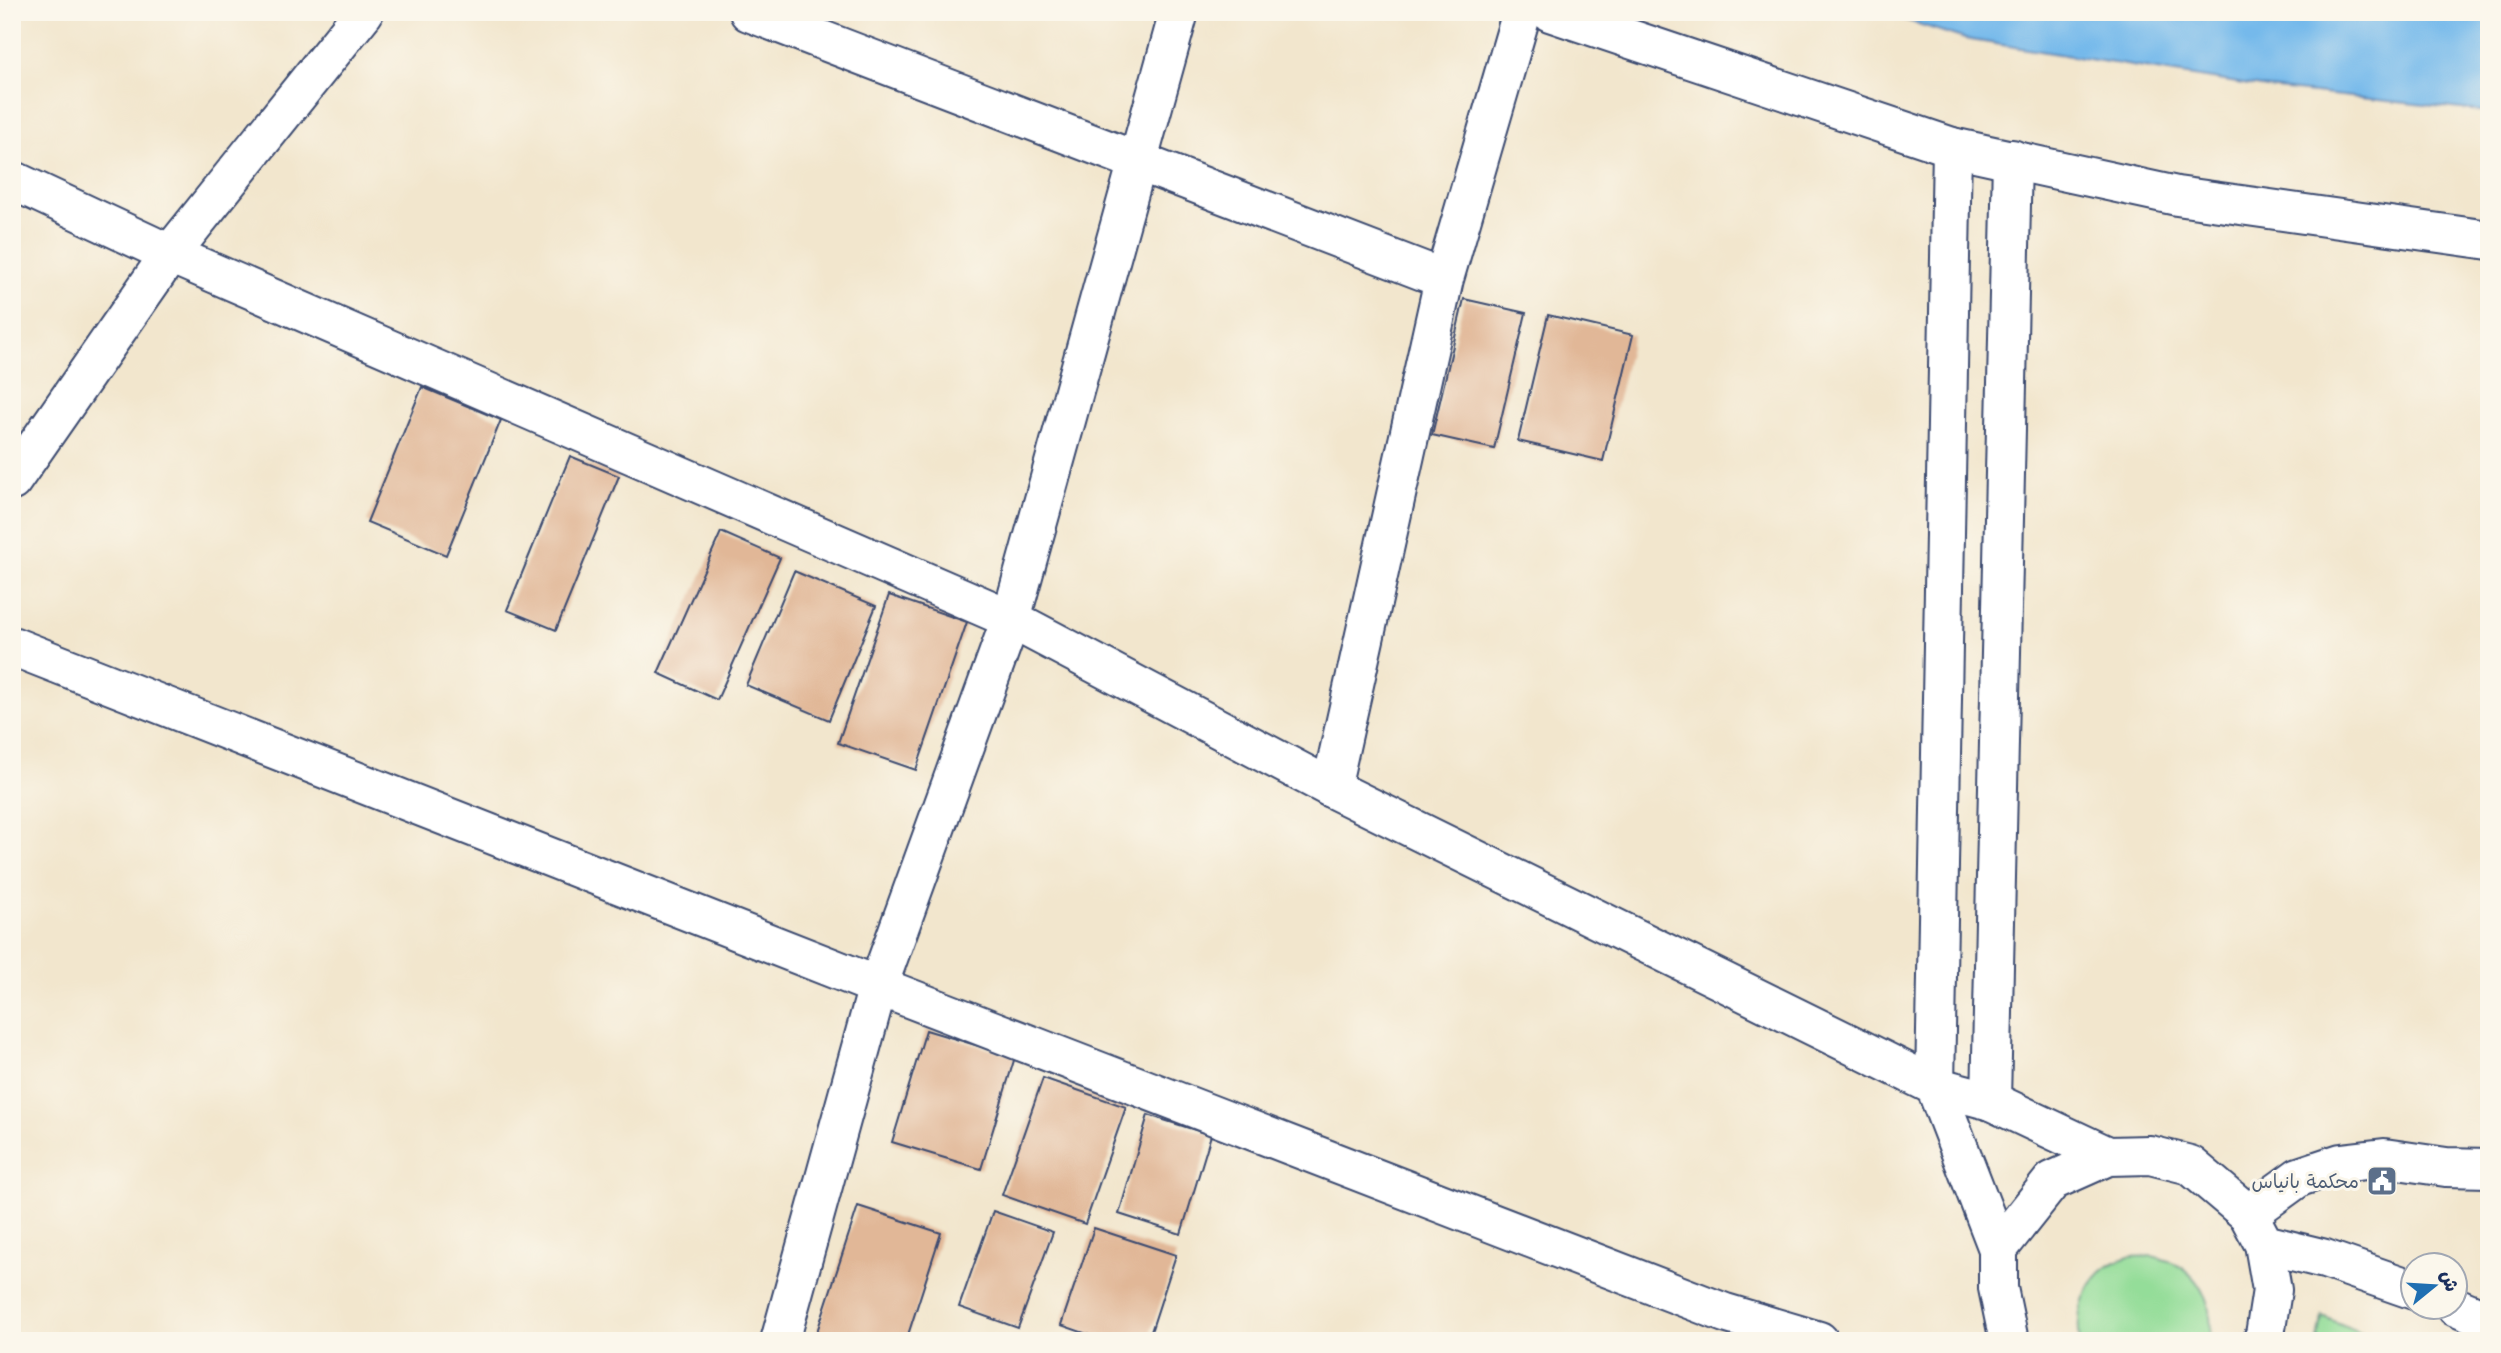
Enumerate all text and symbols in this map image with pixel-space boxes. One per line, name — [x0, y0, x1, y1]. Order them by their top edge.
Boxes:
public building icon: محكمة بانياس — [2365, 1164, 2399, 1198]
place label: محكمة بانياس — [2251, 1169, 2359, 1194]
north arrow — [2400, 1252, 2470, 1322]
text: ش — [2435, 1267, 2465, 1295]

